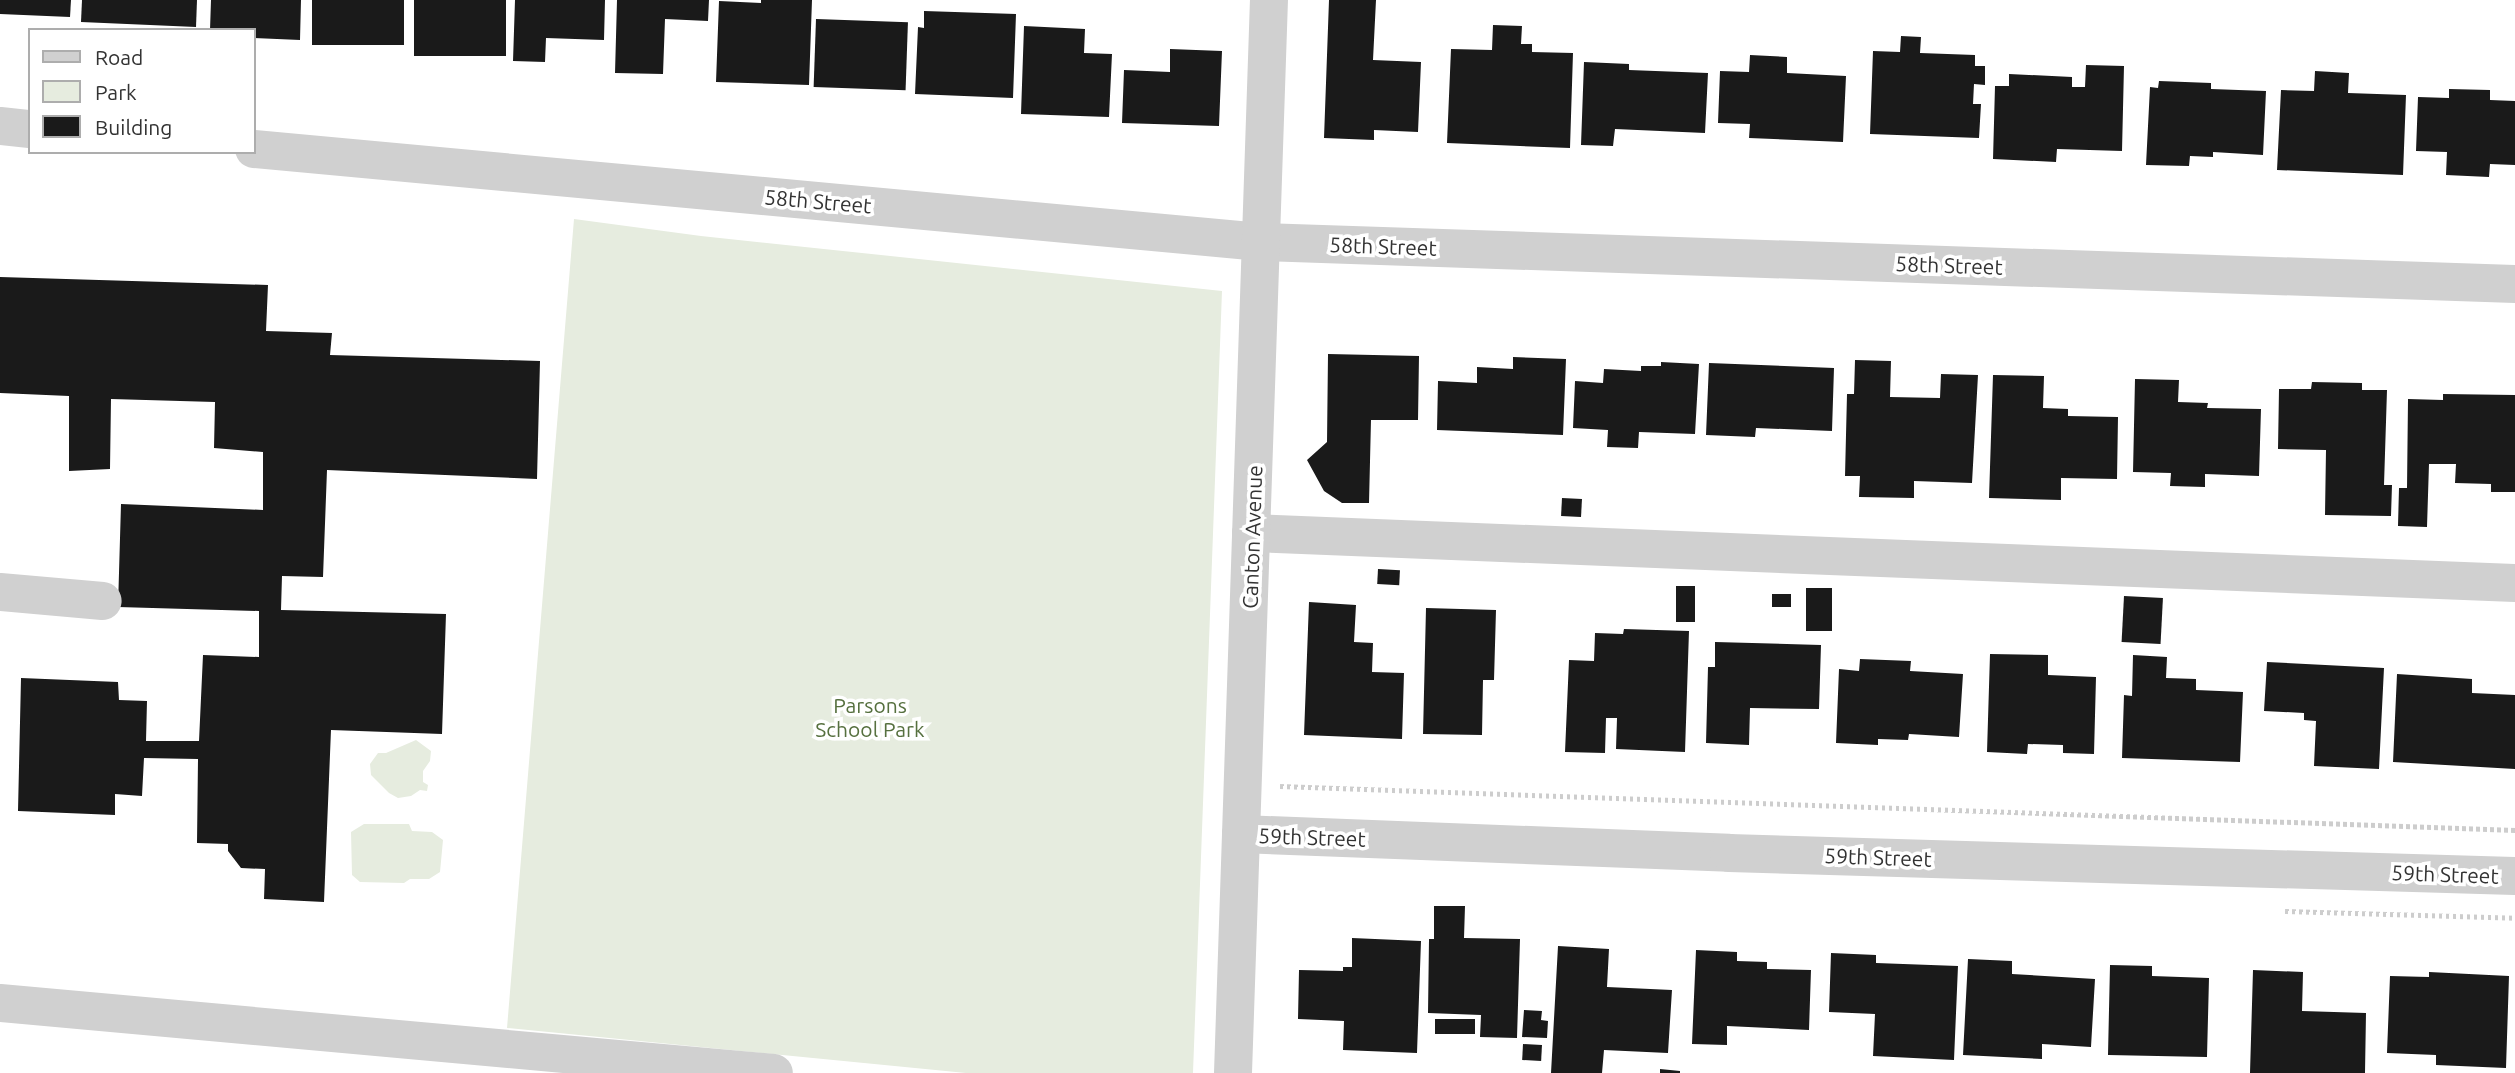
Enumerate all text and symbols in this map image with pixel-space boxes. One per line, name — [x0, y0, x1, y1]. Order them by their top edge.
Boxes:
legend — [28, 28, 256, 154]
text: Road — [95, 45, 143, 69]
text: Park — [95, 80, 137, 104]
text: Building — [95, 115, 172, 139]
street label: 58th Street — [763, 184, 873, 218]
street label: 58th Street — [1329, 232, 1437, 260]
street label: 58th Street — [1895, 251, 2003, 279]
street label: Canton Avenue — [1237, 465, 1267, 609]
park label: Parsons School Park — [815, 692, 925, 742]
street label: 59th Street — [1258, 823, 1366, 851]
street label: 59th Street — [1824, 843, 1932, 871]
street label: 59th Street — [2391, 860, 2499, 888]

